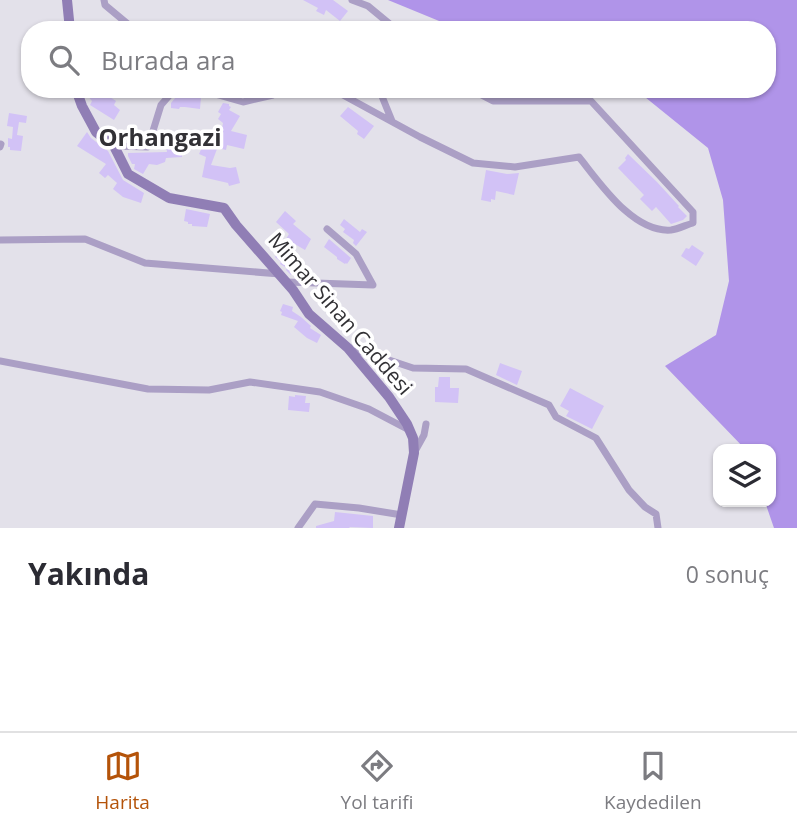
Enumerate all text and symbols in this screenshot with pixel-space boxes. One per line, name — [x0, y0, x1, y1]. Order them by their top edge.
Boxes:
search box — [21, 21, 776, 98]
icon: search — [45, 41, 83, 79]
text: Burada ara — [101, 42, 235, 78]
district label: Orhangazi — [98, 120, 222, 153]
street label: Mimar Sinan Caddesi — [262, 226, 419, 401]
map controls — [713, 444, 776, 507]
button: layers — [713, 444, 776, 507]
text: Yakında — [28, 553, 149, 594]
text: 0 sonuç — [686, 558, 769, 590]
tab: Harita — [95, 747, 150, 815]
tab: Yol tarifi — [341, 747, 413, 815]
tab: Kaydedilen — [604, 747, 702, 815]

